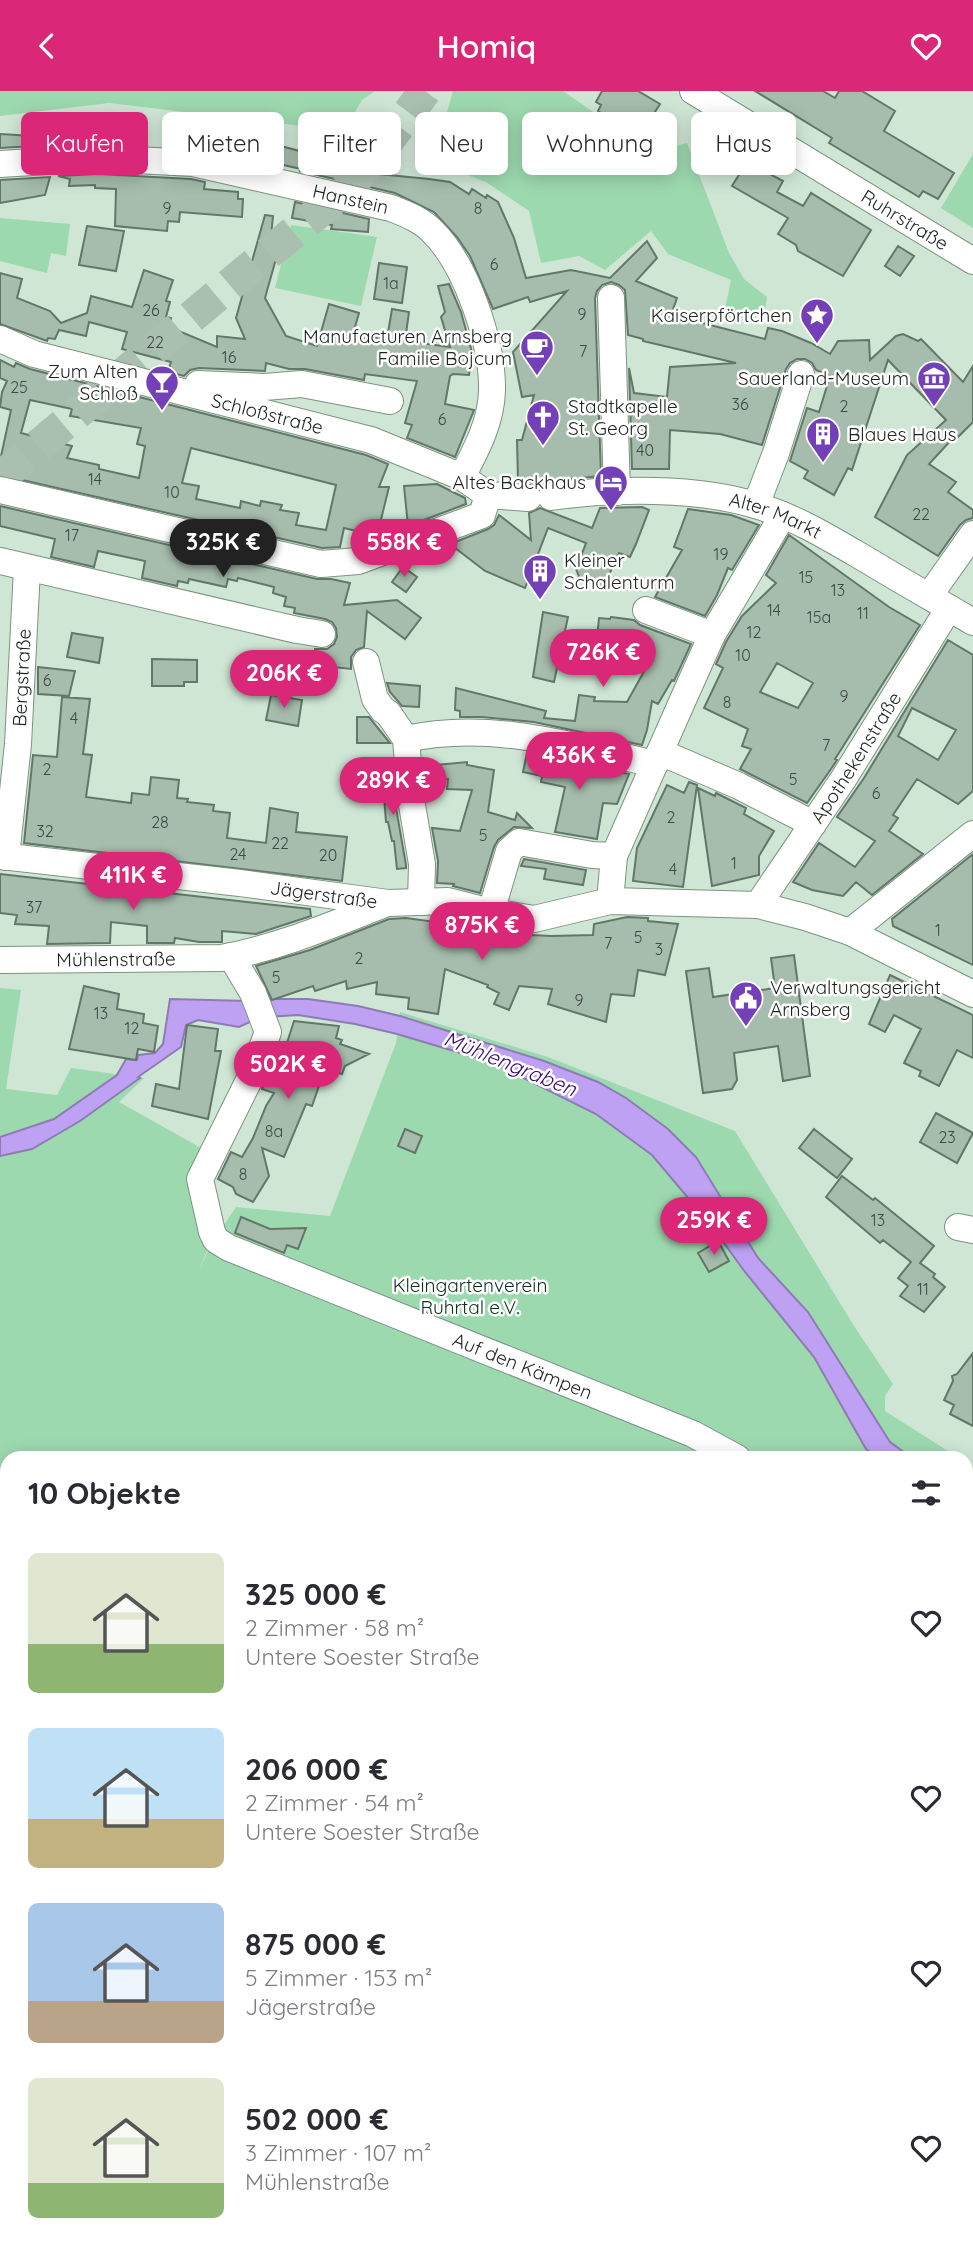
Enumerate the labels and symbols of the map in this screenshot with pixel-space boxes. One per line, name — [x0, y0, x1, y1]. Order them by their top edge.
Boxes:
street label: Hanstein — [310, 179, 391, 219]
street label: Ruhrstraße — [857, 184, 953, 255]
house number: 9 — [163, 198, 172, 218]
house number: 8 — [474, 198, 482, 218]
house number: 6 — [490, 254, 499, 274]
house number: 1a — [383, 273, 399, 293]
place icon: Kaiserpförtchen — [798, 296, 836, 345]
house number: 26 — [142, 300, 160, 320]
place label: Kaiserpförtchen — [651, 303, 792, 327]
house number: 9 — [578, 304, 587, 324]
place label: Manufacturen Arnsberg Familie Bojcum — [303, 324, 512, 370]
cafe icon: Manufacturen Arnsberg Familie Bojcum — [518, 328, 556, 377]
house number: 22 — [146, 332, 164, 352]
house number: 7 — [579, 341, 587, 361]
house number: 16 — [222, 347, 237, 367]
place label: Zum Alten Schloß — [48, 359, 138, 405]
museum icon: Sauerland-Museum — [915, 359, 953, 408]
bar icon: Zum Alten Schloß — [143, 363, 181, 412]
place label: Sauerland-Museum — [738, 366, 909, 390]
house number: 25 — [10, 377, 28, 397]
street label: Schloßstraße — [209, 388, 326, 439]
place label: Stadtkapelle St. Georg — [568, 394, 678, 440]
house number: 36 — [732, 394, 749, 414]
house number: 2 — [840, 396, 849, 416]
church icon: Stadtkapelle St. Georg — [524, 398, 562, 447]
house number: 6 — [438, 409, 447, 429]
building icon: Blaues Haus — [804, 415, 842, 464]
place label: Blaues Haus — [848, 422, 956, 446]
house number: 40 — [636, 440, 654, 460]
hotel icon: Altes Backhaus — [592, 463, 630, 512]
house number: 14 — [88, 469, 102, 489]
place label: Altes Backhaus — [453, 470, 586, 494]
house number: 10 — [164, 482, 180, 502]
street label: Alter Markt — [727, 487, 826, 544]
house number: 22 — [912, 504, 930, 524]
pin: 325K € — [166, 519, 280, 579]
pin: 558K € — [347, 519, 461, 579]
house number: 17 — [65, 525, 79, 545]
house number: 19 — [714, 544, 728, 564]
place label: Kleiner Schalenturm — [564, 548, 675, 594]
building icon: Kleiner Schalenturm — [521, 552, 559, 601]
house number: 15 — [799, 567, 813, 587]
house number: 13 — [831, 580, 845, 600]
house number: 14 — [767, 600, 781, 620]
house number: 11 — [857, 603, 869, 623]
house number: 15a — [807, 607, 831, 627]
house number: 12 — [747, 622, 762, 642]
street label: Bergstraße — [7, 628, 36, 727]
pin: 726K € — [546, 629, 660, 689]
house number: 10 — [735, 645, 751, 665]
pin: 206K € — [227, 651, 341, 710]
house number: 6 — [43, 670, 52, 690]
house number: 9 — [840, 686, 849, 706]
street label: Apothekenstraße — [805, 687, 906, 828]
house number: 8 — [723, 692, 731, 712]
house number: 4 — [70, 708, 78, 728]
pin: 436K € — [522, 733, 636, 792]
house number: 7 — [822, 735, 830, 755]
pin: 289K € — [336, 757, 450, 817]
house number: 2 — [43, 759, 52, 779]
house number: 5 — [789, 769, 797, 789]
house number: 6 — [872, 783, 881, 803]
house number: 2 — [667, 807, 676, 827]
house number: 28 — [151, 812, 169, 832]
house number: 32 — [36, 821, 54, 841]
house number: 5 — [479, 825, 487, 845]
house number: 22 — [271, 833, 289, 853]
house number: 24 — [229, 844, 247, 864]
house number: 20 — [319, 845, 337, 865]
pin: 411K € — [76, 853, 190, 912]
house number: 1 — [731, 853, 737, 873]
house number: 4 — [669, 859, 677, 879]
street label: Jägerstraße — [269, 875, 379, 913]
house number: 37 — [26, 897, 42, 917]
pin: 875K € — [425, 903, 539, 962]
house number: 1 — [935, 920, 941, 940]
house number: 5 — [634, 927, 642, 947]
house number: 7 — [604, 933, 612, 953]
house number: 3 — [655, 939, 663, 959]
street label: Mühlenstraße — [56, 946, 176, 971]
house number: 2 — [355, 948, 364, 968]
house number: 5 — [272, 967, 280, 987]
place label: Verwaltungsgericht Arnsberg — [770, 975, 941, 1021]
public building icon: Verwaltungsgericht Arnsberg — [727, 979, 765, 1028]
house number: 9 — [575, 990, 584, 1010]
house number: 13 — [94, 1003, 108, 1023]
house number: 12 — [125, 1018, 140, 1038]
water label: Mühlengraben — [440, 1025, 581, 1102]
pin: 502K € — [231, 1041, 345, 1101]
house number: 8a — [265, 1121, 283, 1141]
house number: 23 — [938, 1127, 956, 1147]
house number: 8 — [239, 1164, 247, 1184]
pin: 259K € — [657, 1197, 771, 1257]
house number: 13 — [871, 1210, 885, 1230]
park label: Kleingartenverein Ruhrtal e.V. — [393, 1273, 547, 1319]
house number: 11 — [917, 1279, 929, 1299]
street label: Auf den Kämpen — [449, 1327, 596, 1404]

